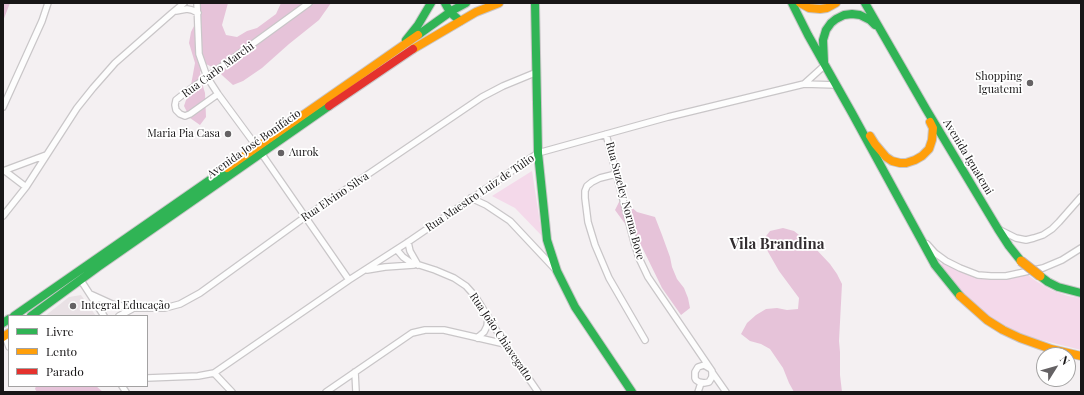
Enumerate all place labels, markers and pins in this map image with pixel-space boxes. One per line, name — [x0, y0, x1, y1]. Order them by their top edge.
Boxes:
place label: Shopping Iguatemi — [975, 70, 1022, 96]
marker: Shopping Iguatemi — [1025, 78, 1035, 88]
place label: Maria Pia Casa — [147, 127, 220, 141]
marker: Maria Pia Casa — [223, 129, 233, 139]
place label: Aurok — [289, 146, 319, 160]
marker: Aurok — [276, 148, 286, 158]
place label: Integral Educação — [81, 299, 170, 313]
marker: Integral Educação — [68, 301, 78, 311]

